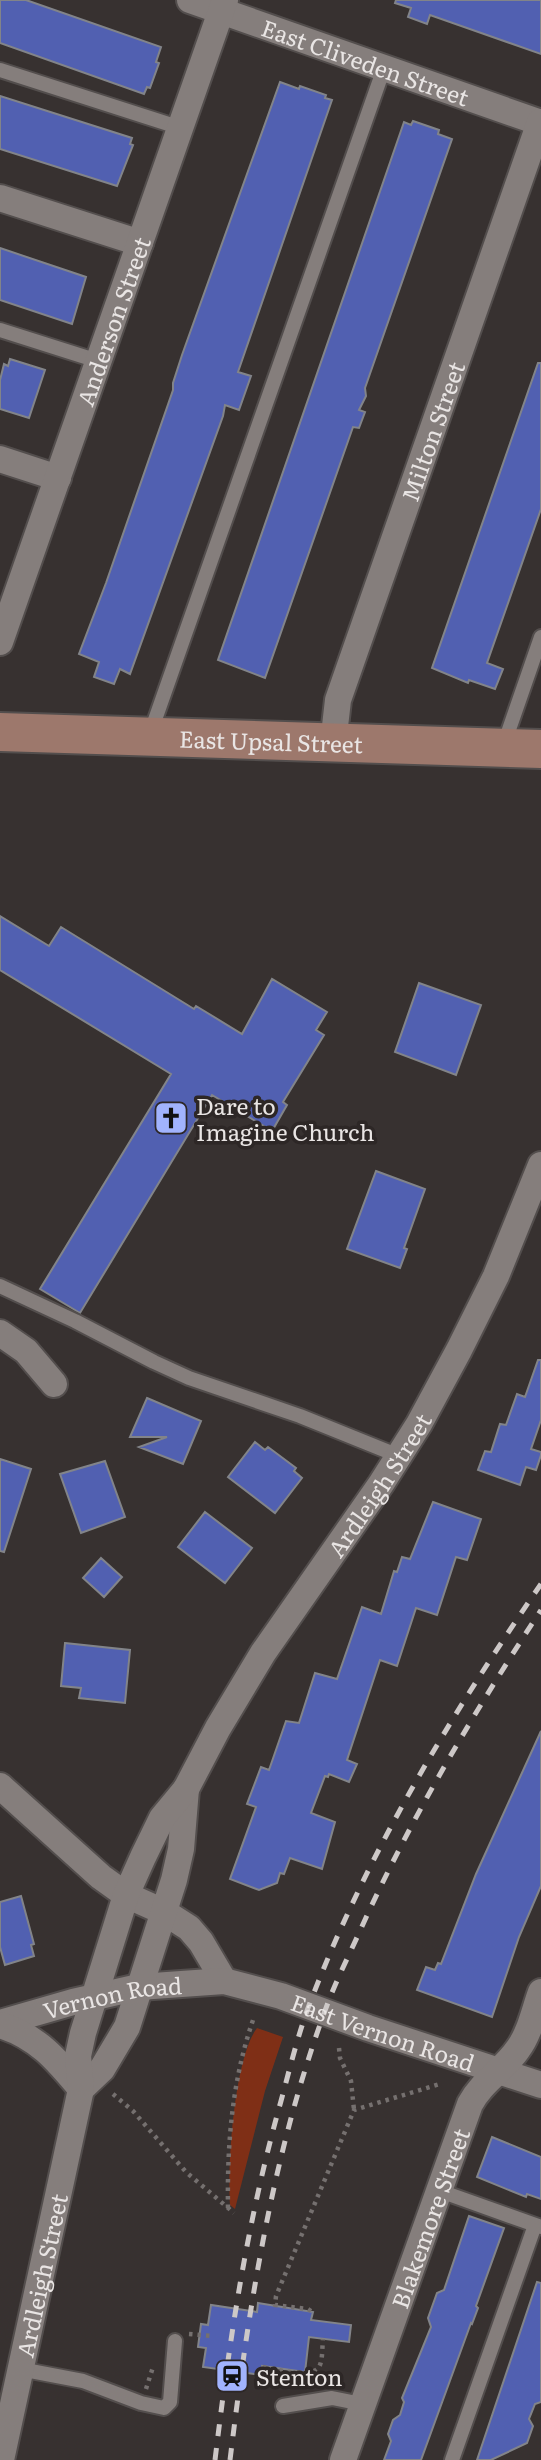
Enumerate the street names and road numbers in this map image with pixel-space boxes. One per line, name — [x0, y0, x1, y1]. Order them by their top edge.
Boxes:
street label: East Cliveden Street — [257, 9, 475, 114]
street label: Anderson Street — [67, 231, 158, 410]
street label: Milton Street — [392, 356, 472, 506]
street label: East Upsal Street — [178, 721, 364, 760]
street label: Ardleigh Street — [318, 1406, 439, 1564]
street label: Vernon Road — [39, 1967, 183, 2027]
street label: East Vernon Road — [286, 1984, 479, 2079]
street label: Blakemore Street — [382, 2122, 477, 2313]
street label: Ardleigh Street — [7, 2190, 75, 2360]

